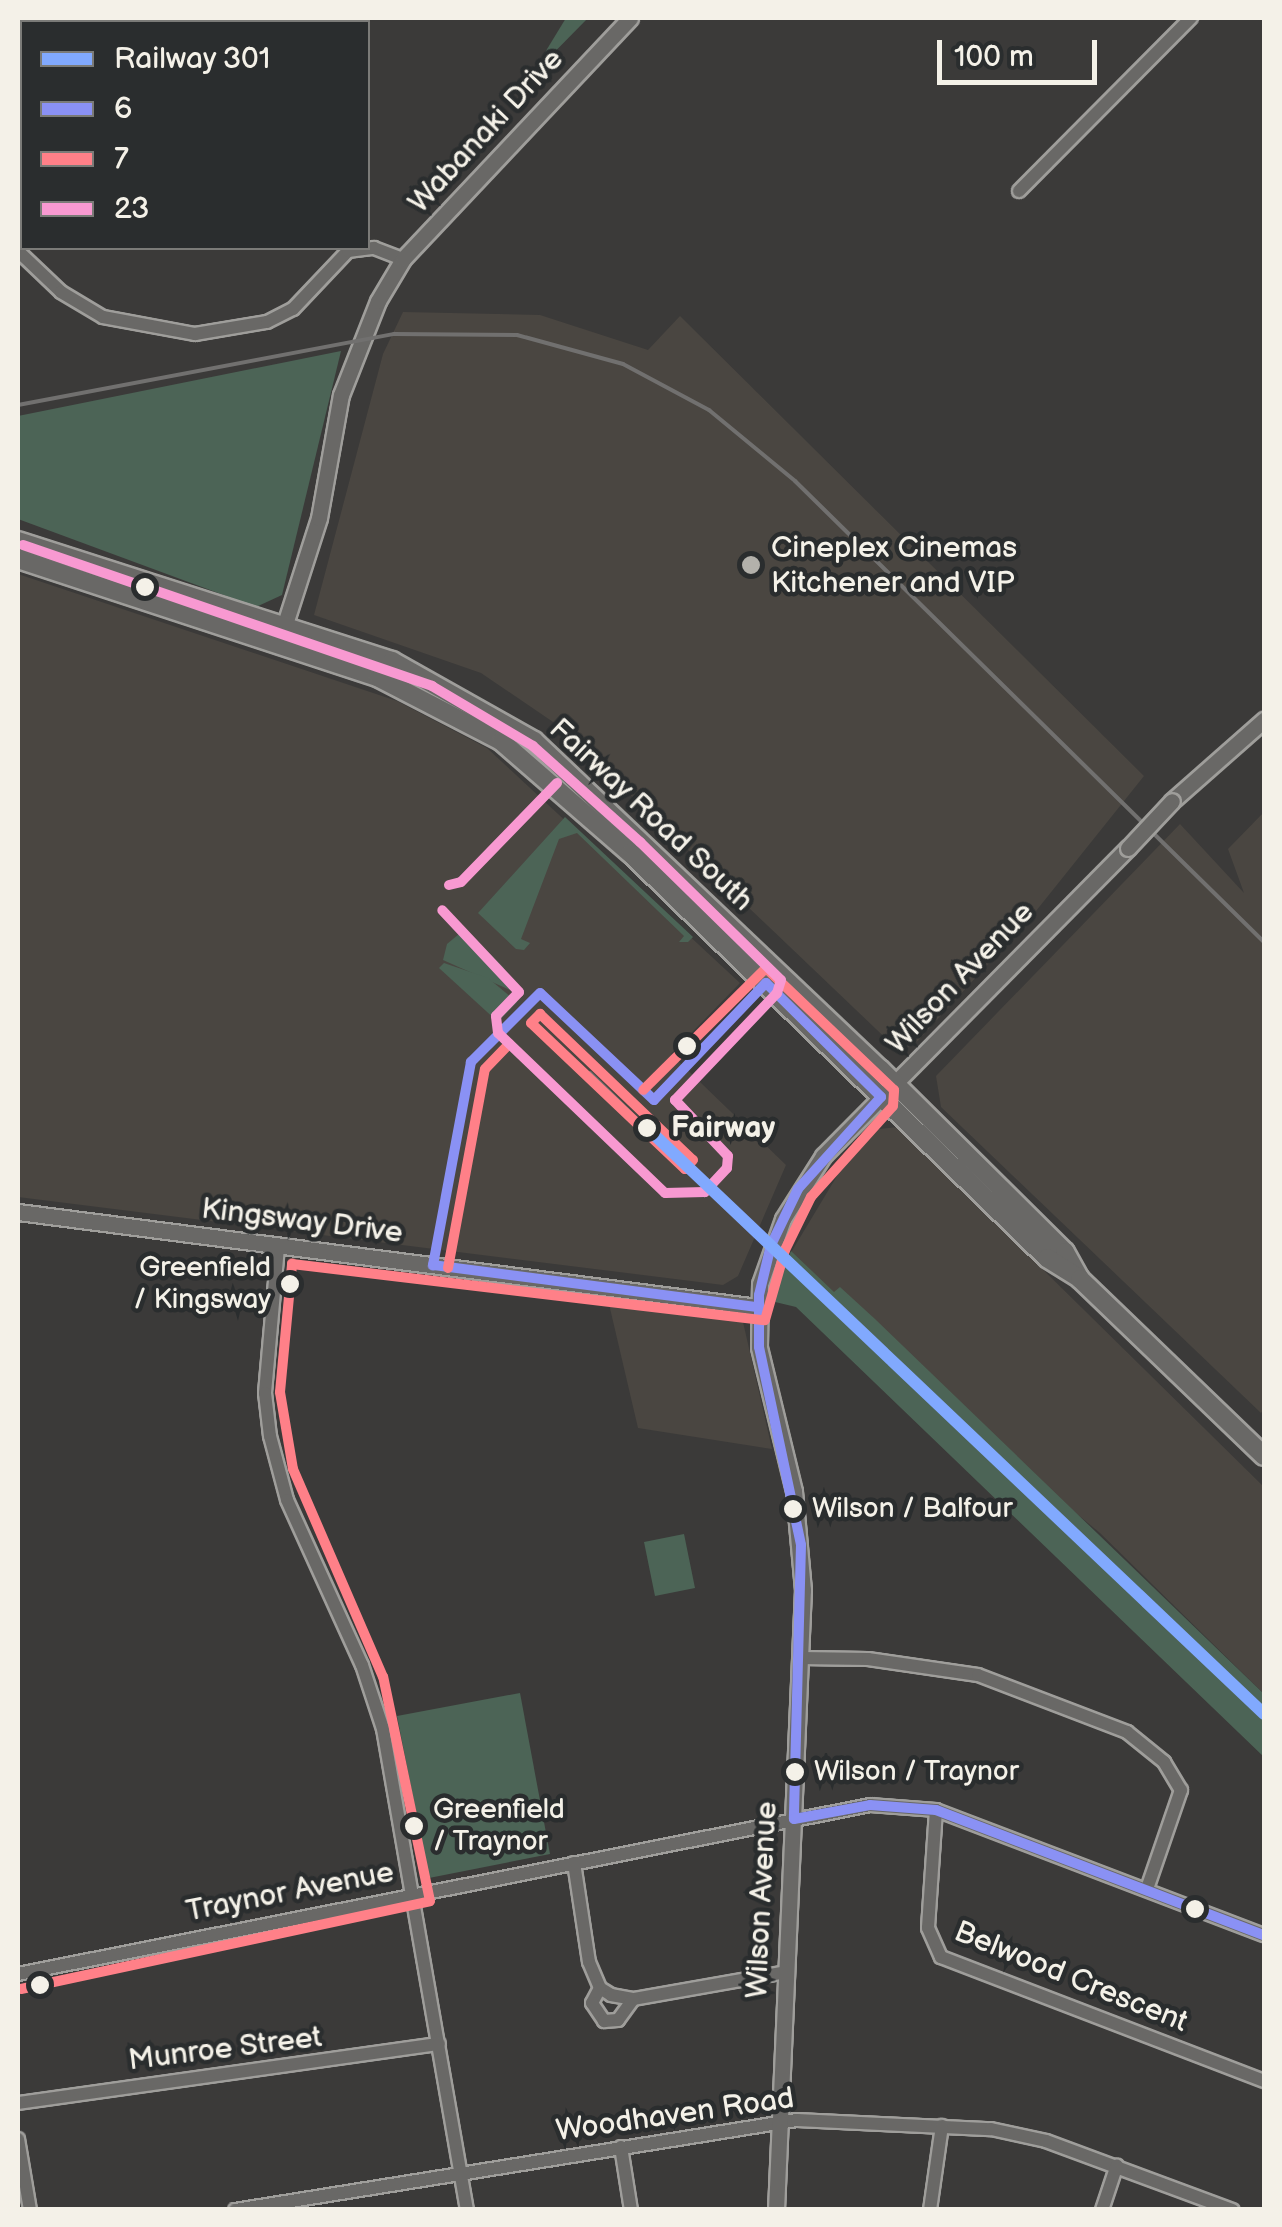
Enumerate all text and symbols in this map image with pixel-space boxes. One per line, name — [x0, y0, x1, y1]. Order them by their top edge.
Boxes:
legend — [20, 20, 370, 250]
scale bar — [942, 20, 1102, 82]
text: 100 m — [954, 39, 1034, 75]
text: Railway 301 — [114, 41, 270, 77]
street label: Wabanaki Drive — [401, 42, 571, 220]
text: 6 — [114, 91, 132, 127]
text: 7 — [114, 141, 129, 177]
text: 23 — [114, 191, 150, 227]
place label: Cineplex Cinemas Kitchener and VIP — [771, 530, 1017, 600]
marker: Cineplex Cinemas Kitchener and VIP — [740, 554, 762, 576]
unlabelled marker — [135, 577, 155, 597]
street label: Fairway Road South — [541, 710, 761, 920]
street label: Wilson Avenue — [879, 895, 1041, 1061]
unlabelled marker — [677, 1036, 697, 1056]
place label: Fairway — [671, 1110, 775, 1146]
marker: Fairway — [632, 1113, 662, 1143]
street label: Kingsway Drive — [198, 1191, 406, 1251]
place label: Greenfield / Kingsway — [133, 1251, 271, 1317]
marker: Greenfield / Kingsway — [280, 1274, 300, 1294]
place label: Wilson / Balfour — [812, 1492, 1013, 1526]
marker: Wilson / Balfour — [783, 1499, 803, 1519]
place label: Wilson / Traynor — [814, 1755, 1020, 1789]
marker: Wilson / Traynor — [785, 1762, 805, 1782]
place label: Greenfield / Traynor — [433, 1793, 565, 1859]
street label: Wilson Avenue — [739, 1801, 785, 1999]
marker: Greenfield / Traynor — [404, 1816, 424, 1836]
street label: Traynor Avenue — [183, 1854, 397, 1930]
unlabelled marker — [1185, 1899, 1205, 1919]
street label: Belwood Crescent — [949, 1914, 1193, 2040]
unlabelled marker — [30, 1975, 50, 1995]
street label: Munroe Street — [126, 2019, 324, 2079]
street label: Woodhaven Road — [554, 2080, 796, 2150]

